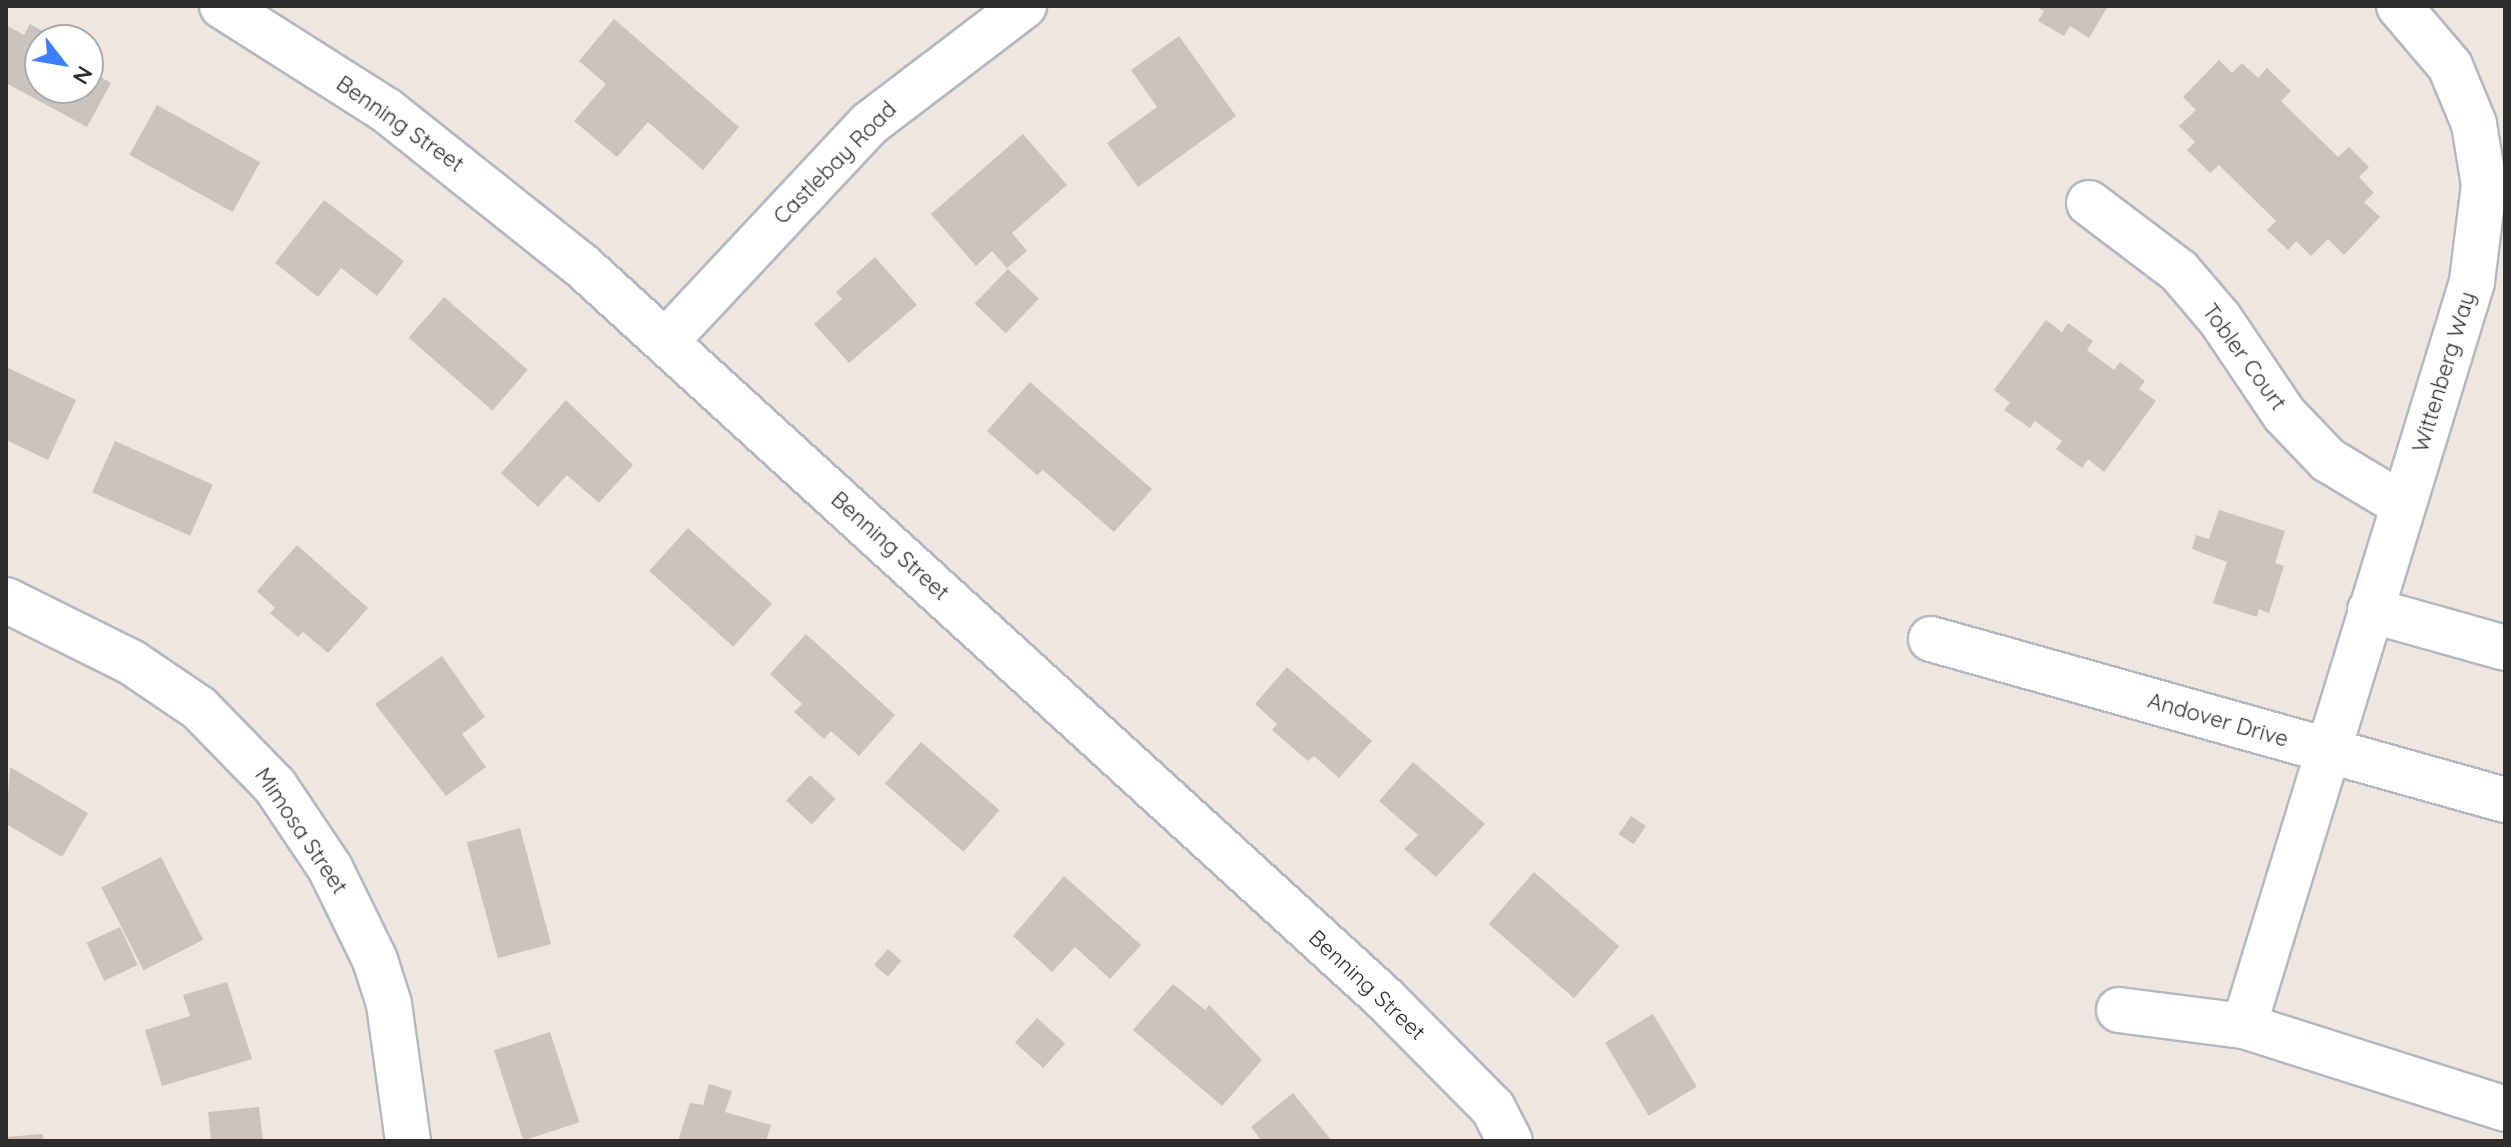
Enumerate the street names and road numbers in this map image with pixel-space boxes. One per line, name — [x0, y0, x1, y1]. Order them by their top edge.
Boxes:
street label: Benning Street — [331, 70, 469, 178]
street label: Castlebay Road — [768, 96, 902, 230]
street label: Wittenberg Way — [2407, 289, 2481, 455]
street label: Tobler Court — [2197, 299, 2291, 415]
street label: Benning Street — [826, 486, 954, 606]
street label: Andover Drive — [2145, 687, 2291, 753]
street label: Mimosa Street — [249, 763, 353, 899]
street label: Benning Street — [1303, 924, 1431, 1046]

